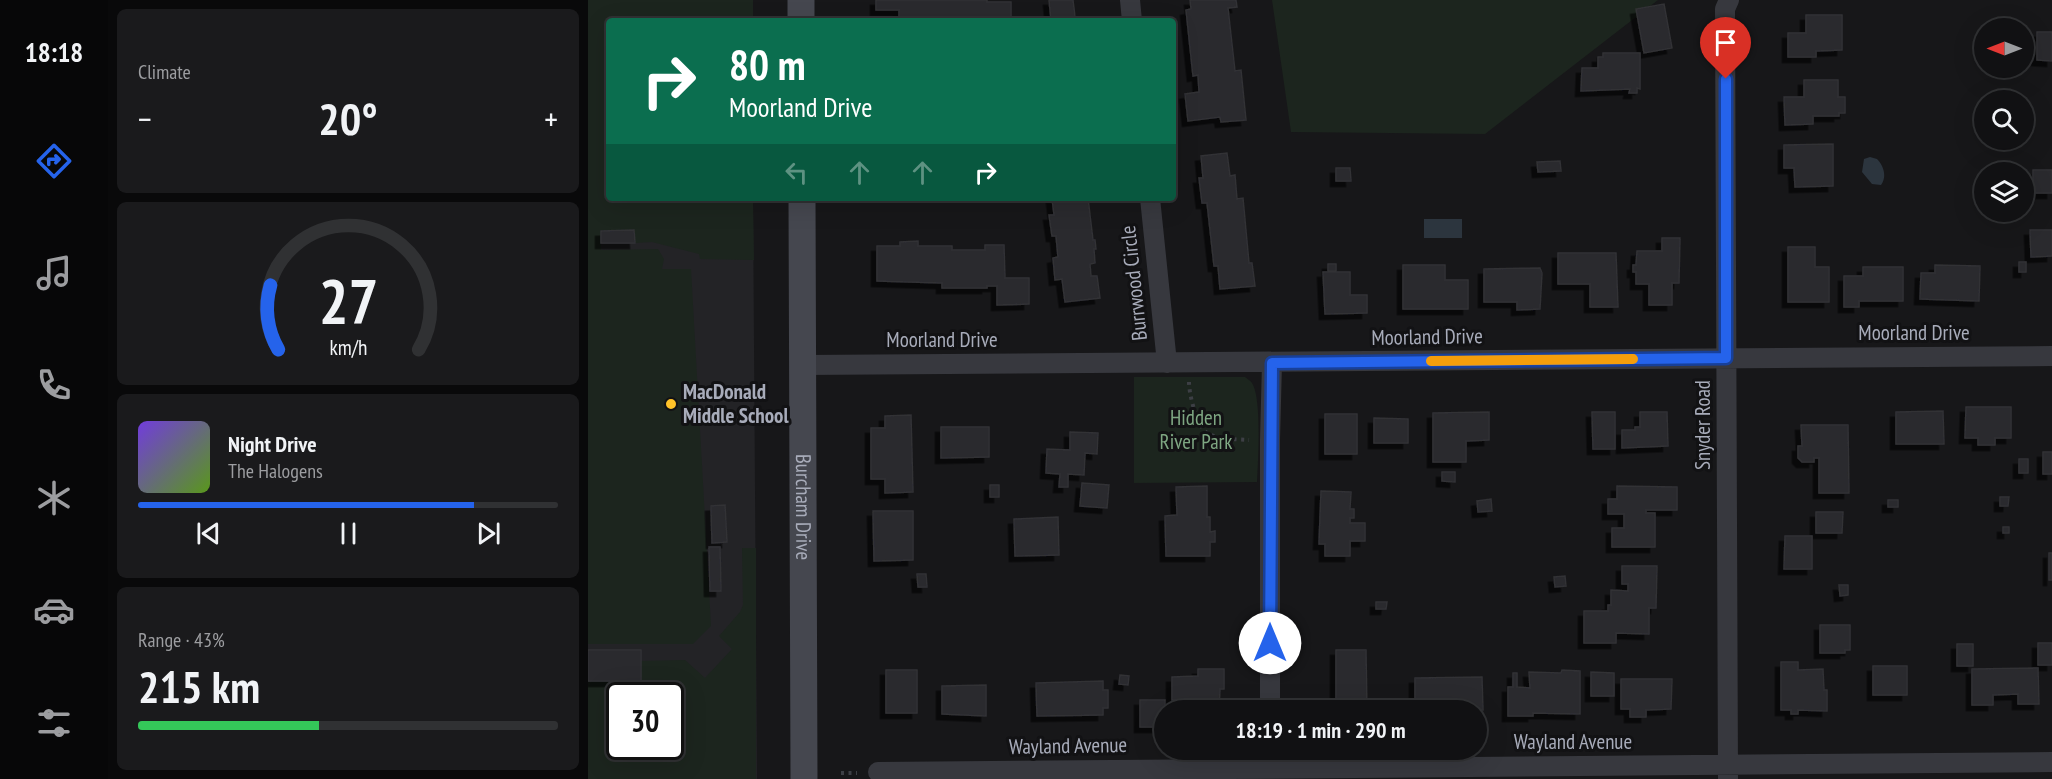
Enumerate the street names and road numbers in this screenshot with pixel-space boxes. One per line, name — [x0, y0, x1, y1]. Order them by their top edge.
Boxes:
street label: Burrwood Circle — [1114, 224, 1153, 342]
street label: Moorland Drive — [1858, 319, 1970, 346]
street label: Moorland Drive — [1371, 322, 1483, 351]
street label: Moorland Drive — [886, 326, 998, 353]
street label: Snyder Road — [1689, 380, 1716, 470]
street label: Burcham Drive — [790, 454, 817, 560]
street label: Wayland Avenue — [1514, 728, 1632, 755]
street label: Wayland Avenue — [1009, 731, 1127, 760]

